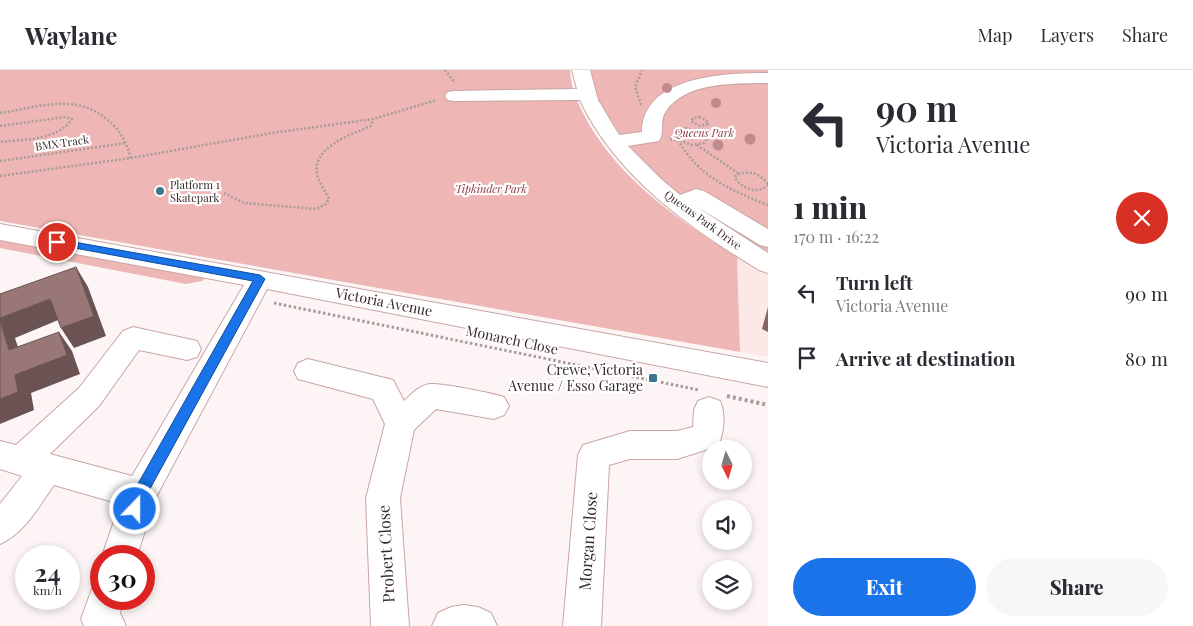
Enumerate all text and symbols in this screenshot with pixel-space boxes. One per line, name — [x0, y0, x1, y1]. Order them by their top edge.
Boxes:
text: Waylane — [25, 19, 117, 51]
text: Map — [977, 23, 1012, 47]
text: Layers — [1040, 23, 1094, 47]
text: Share — [1122, 23, 1168, 47]
text: 90 m — [876, 84, 958, 131]
icon: left — [793, 90, 858, 155]
park label: Queens Park — [673, 125, 734, 140]
text: Victoria Avenue — [876, 129, 1031, 159]
street label: BMX Track — [34, 131, 90, 154]
place label: Platform 1 Skatepark — [170, 177, 220, 205]
park label: Tipkinder Park — [455, 181, 527, 196]
marker: Platform 1 Skatepark — [154, 185, 166, 197]
street label: Queens Park Drive — [662, 186, 745, 253]
text: 1 min — [793, 187, 867, 227]
button: close — [1116, 192, 1168, 244]
pin — [36, 221, 78, 263]
text: 170 m · 16:22 — [793, 226, 879, 247]
icon: arrive — [43, 228, 71, 256]
text: Turn left — [836, 269, 913, 295]
icon: left — [793, 279, 821, 307]
text: 90 m — [1125, 280, 1168, 306]
street label: Victoria Avenue — [333, 283, 434, 320]
text: Victoria Avenue — [836, 295, 948, 316]
street label: Monarch Close — [464, 320, 560, 359]
icon: arrive — [793, 344, 821, 372]
text: Arrive at destination — [836, 345, 1016, 371]
text: 80 m — [1125, 345, 1168, 371]
place label: Crewe, Victoria Avenue / Esso Garage — [507, 360, 643, 395]
marker: Crewe, Victoria Avenue / Esso Garage — [647, 372, 659, 384]
north arrow — [702, 440, 752, 490]
map controls — [702, 440, 752, 610]
position arrow — [108, 482, 160, 534]
street label: Morgan Close — [574, 491, 601, 591]
button: sound — [702, 500, 752, 550]
street label: Probert Close — [372, 505, 399, 603]
speed limit sign: 30 — [90, 545, 155, 610]
text: 24 — [34, 555, 61, 588]
button: Exit — [793, 558, 976, 616]
button: Share — [986, 558, 1168, 616]
button: layers — [702, 560, 752, 610]
text: km/h — [33, 582, 62, 598]

